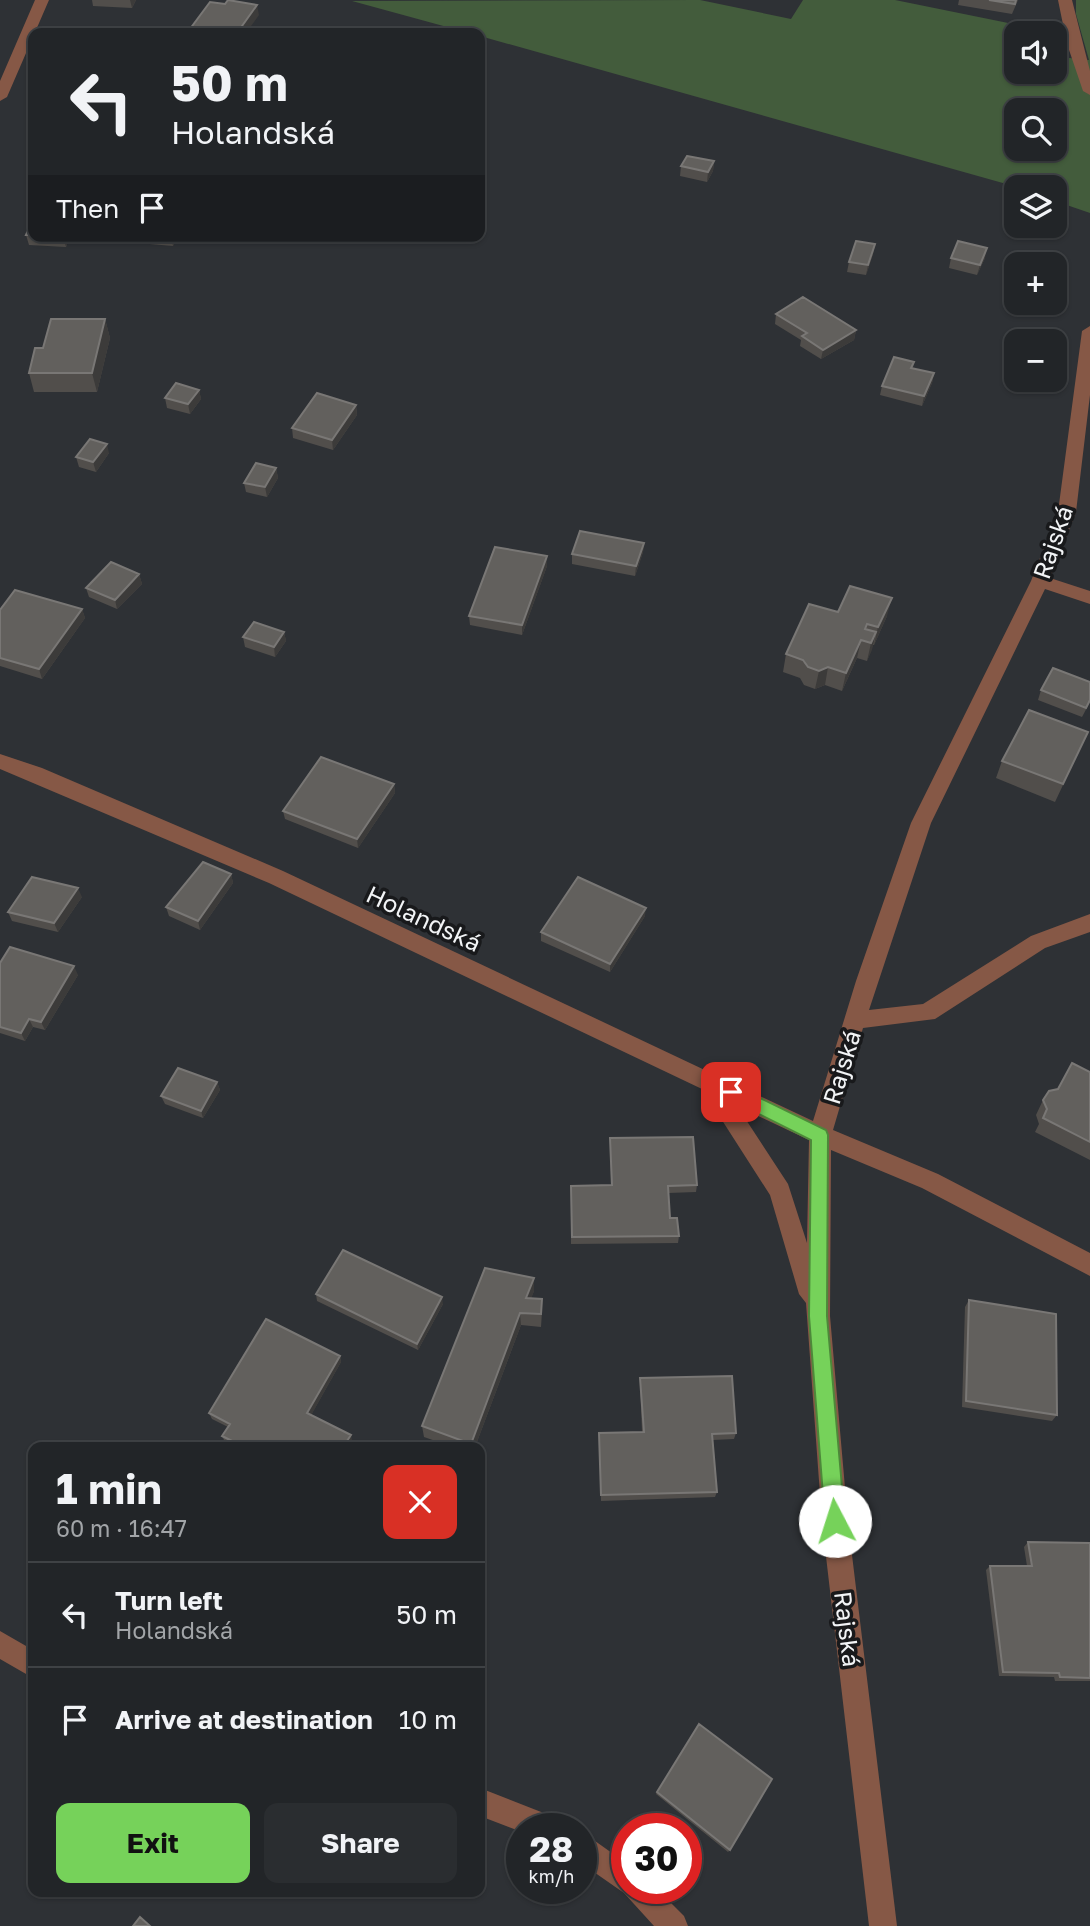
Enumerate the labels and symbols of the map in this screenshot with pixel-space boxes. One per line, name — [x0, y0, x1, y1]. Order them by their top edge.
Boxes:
street label: Rajská — [1026, 502, 1078, 582]
street label: Holandská — [362, 879, 486, 957]
street label: Rajská — [816, 1027, 866, 1107]
pin — [701, 1062, 761, 1122]
position arrow — [798, 1484, 872, 1558]
street label: Rajská — [829, 1590, 867, 1668]
speed limit sign: 30 — [611, 1813, 702, 1904]

